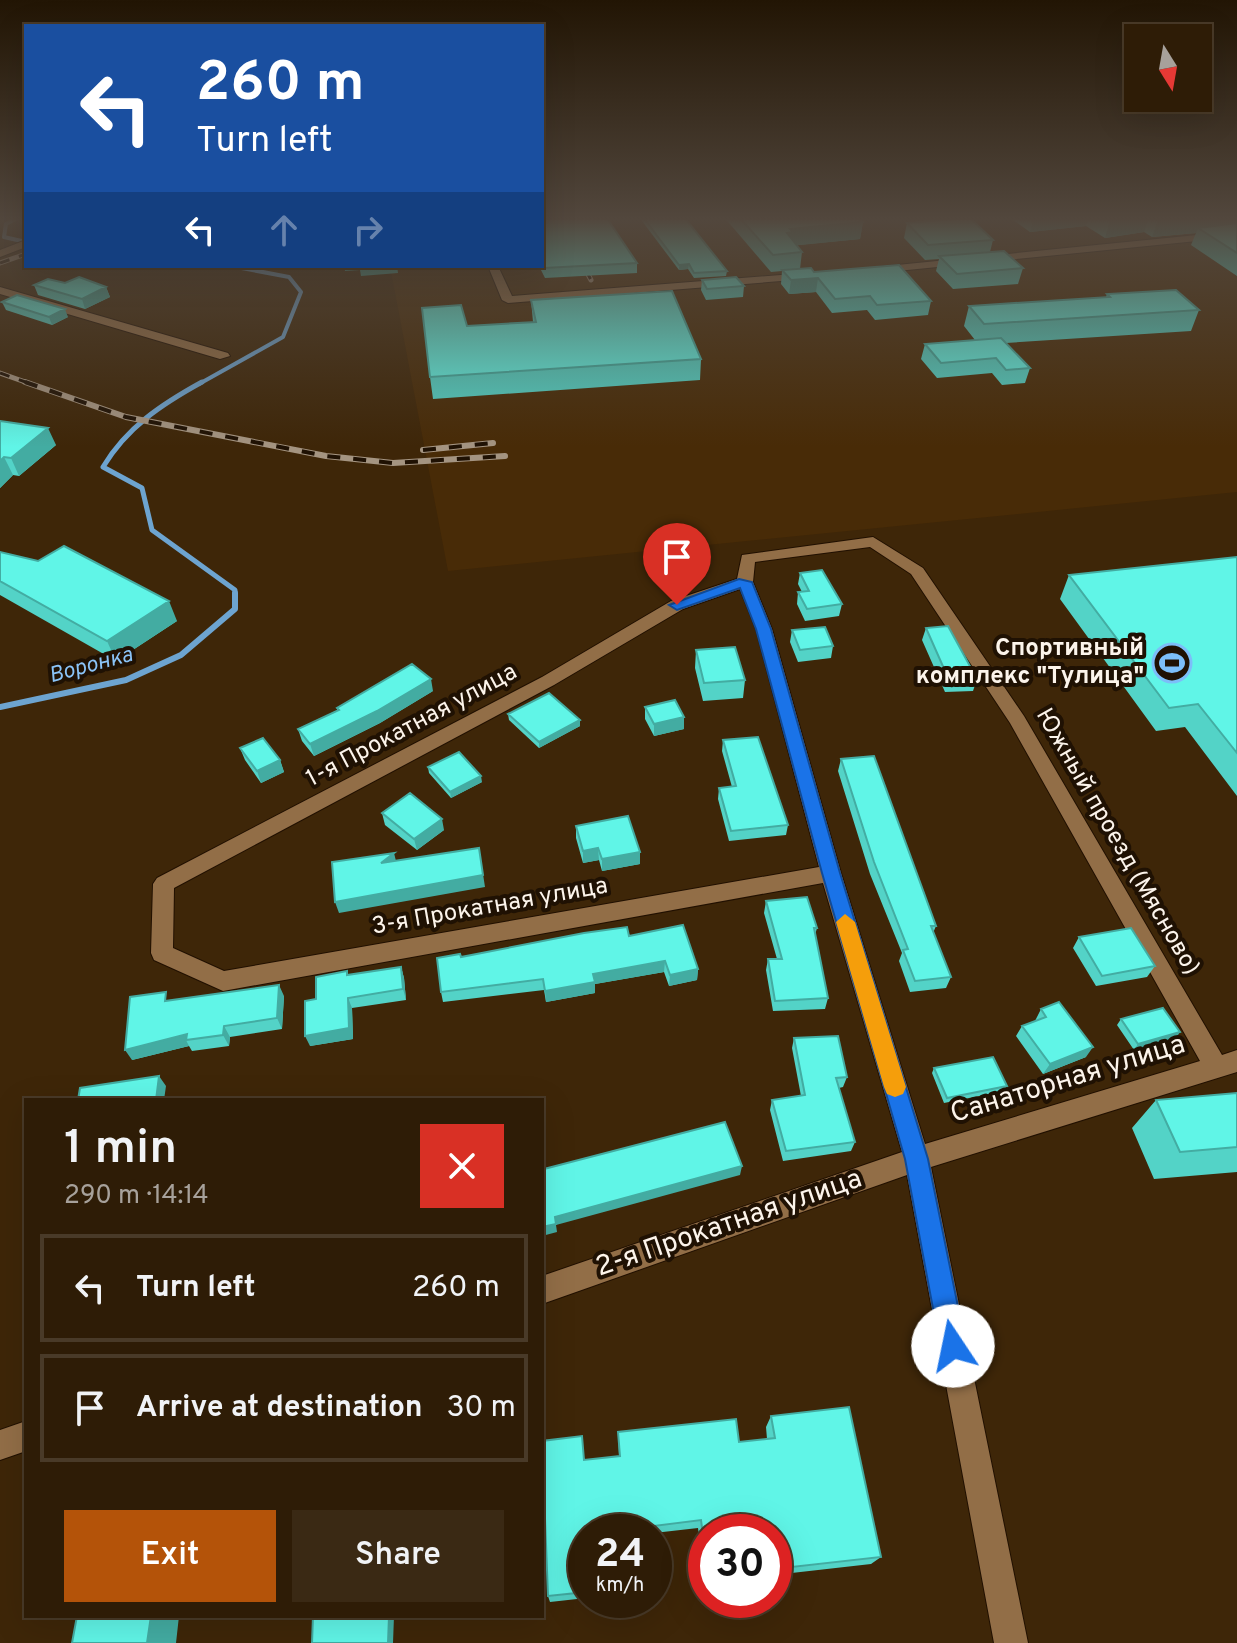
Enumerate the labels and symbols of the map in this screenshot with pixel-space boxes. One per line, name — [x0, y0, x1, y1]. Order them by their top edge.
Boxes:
north arrow — [1124, 24, 1212, 112]
pin — [643, 523, 711, 605]
place label: Спортивный комплекс "Тулица" — [916, 634, 1144, 692]
water label: Воронка — [46, 642, 136, 690]
sports icon: Спортивный комплекс "Тулица" — [1151, 642, 1193, 684]
street label: 1-я Прокатная улица — [301, 658, 523, 794]
street label: Южный проезд (Мясново) — [1028, 703, 1206, 981]
street label: 3-я Прокатная улица — [370, 871, 610, 943]
street label: Санаторная улица — [946, 1027, 1190, 1133]
street label: 2-я Прокатная улица — [591, 1162, 867, 1286]
position arrow — [911, 1304, 995, 1388]
speed limit sign: 30 — [688, 1514, 792, 1618]

